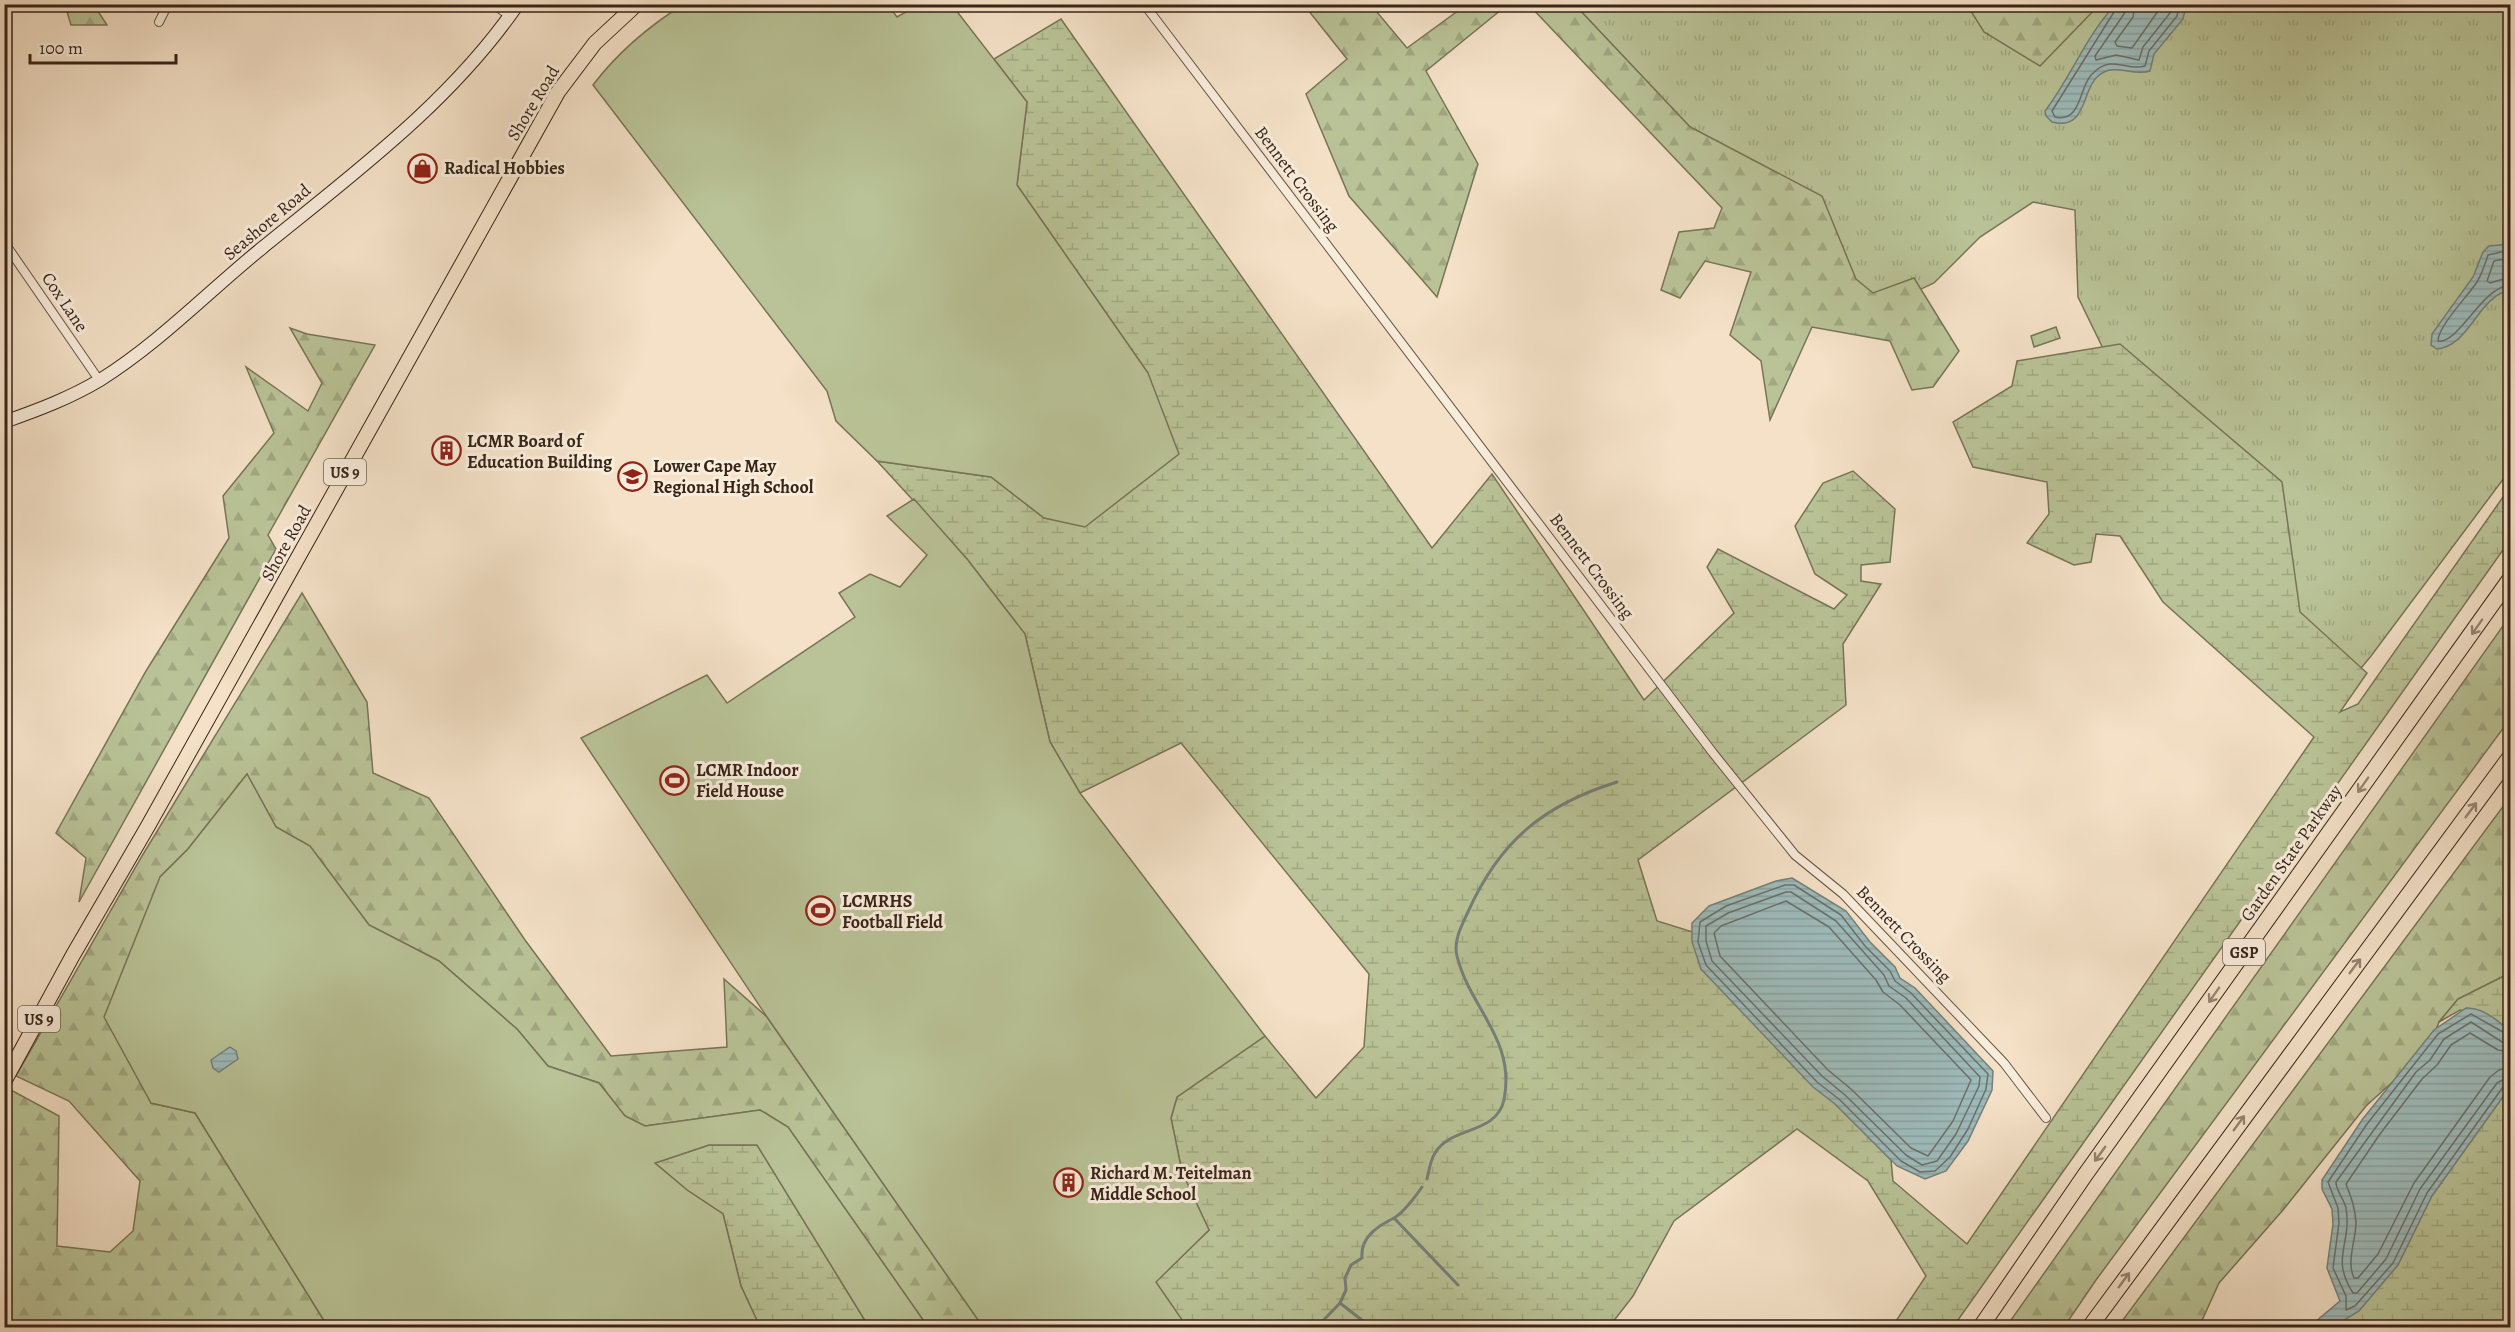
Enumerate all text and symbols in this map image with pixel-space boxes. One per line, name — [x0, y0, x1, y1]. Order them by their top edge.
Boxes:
scale bar — [30, 27, 176, 65]
text: 100 m — [39, 36, 83, 60]
street label: Shore Road — [501, 61, 565, 145]
street label: Bennett Crossing — [1249, 121, 1345, 237]
shop icon: Radical Hobbies — [407, 152, 439, 184]
place label: Radical Hobbies — [444, 156, 565, 180]
street label: Seashore Road — [218, 178, 316, 266]
street label: Cox Lane — [36, 267, 94, 337]
place label: LCMR Board of Education Building — [467, 429, 613, 474]
building icon: LCMR Board of Education Building — [430, 435, 462, 467]
place label: Lower Cape May Regional High School — [653, 454, 814, 499]
road number: US 9 — [324, 459, 366, 485]
school or university icon: Lower Cape May Regional High School — [616, 460, 648, 492]
street label: Shore Road — [255, 500, 317, 585]
street label: Bennett Crossing — [1544, 508, 1640, 624]
one-way arrow — [2470, 618, 2483, 634]
place label: LCMR Indoor Field House — [696, 758, 799, 803]
sports icon: LCMR Indoor Field House — [659, 764, 691, 796]
one-way arrow — [2357, 777, 2369, 793]
street label: Garden State Parkway — [2235, 779, 2348, 926]
one-way arrow — [2465, 802, 2478, 818]
street label: Bennett Crossing — [1851, 880, 1957, 988]
place label: LCMRHS Football Field — [842, 889, 943, 934]
sports icon: LCMRHS Football Field — [805, 895, 837, 927]
road number: GSP — [2223, 939, 2265, 965]
one-way arrow — [2349, 959, 2361, 975]
one-way arrow — [2207, 987, 2220, 1003]
road number: US 9 — [18, 1006, 60, 1032]
one-way arrow — [2233, 1115, 2245, 1131]
one-way arrow — [2094, 1146, 2106, 1162]
place label: Richard M. Teitelman Middle School — [1090, 1161, 1252, 1206]
building icon: Richard M. Teitelman Middle School — [1053, 1167, 1085, 1199]
one-way arrow — [2117, 1272, 2130, 1288]

